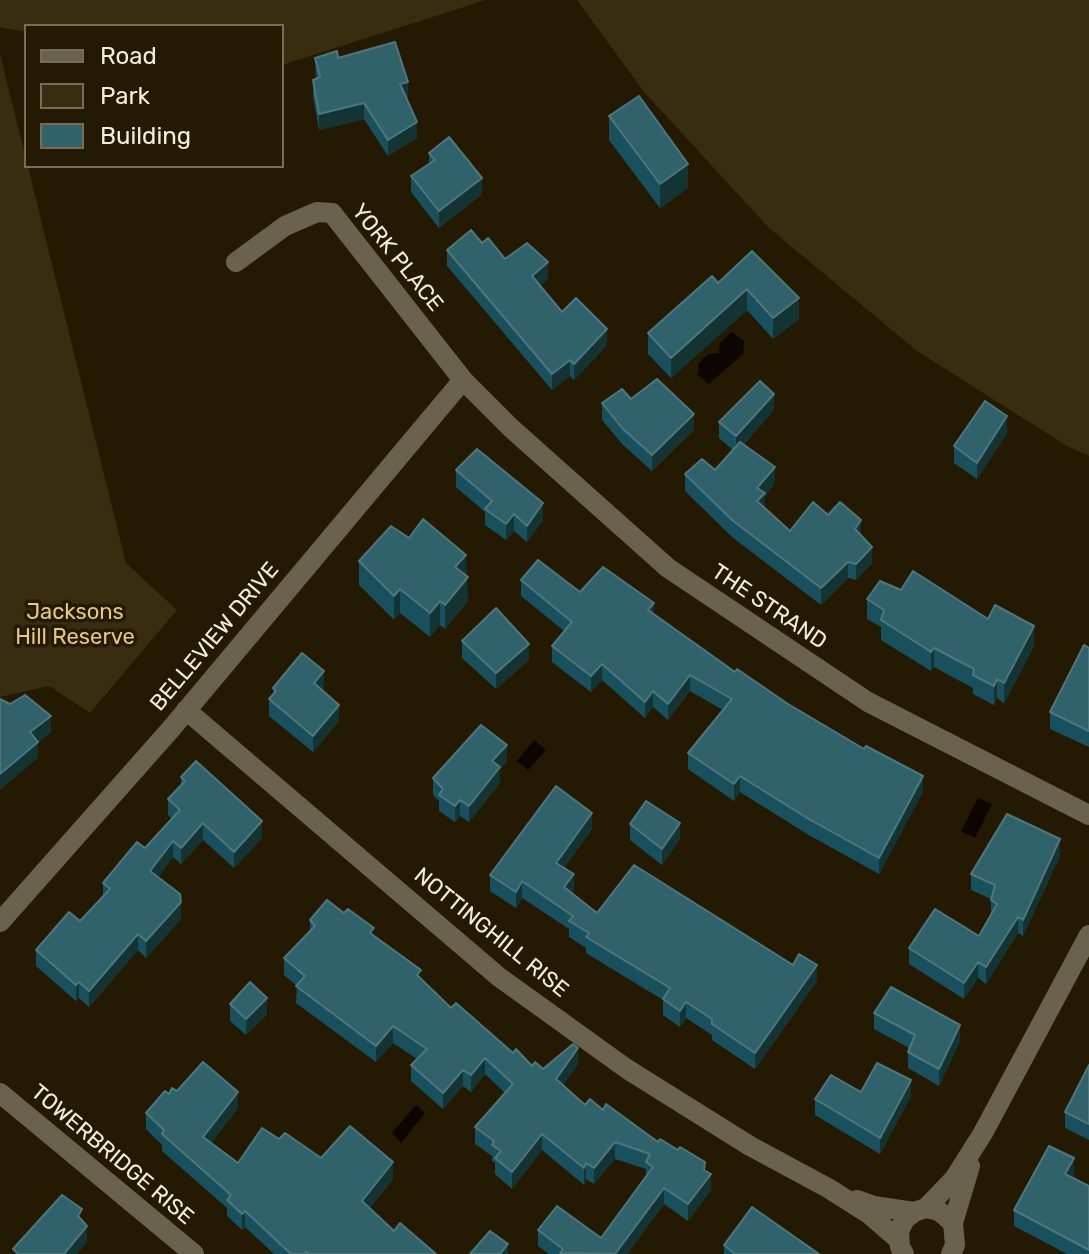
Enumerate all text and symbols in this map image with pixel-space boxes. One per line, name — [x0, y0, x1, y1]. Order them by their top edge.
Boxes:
legend — [24, 24, 284, 168]
text: Road — [100, 42, 157, 70]
text: Park — [100, 82, 150, 110]
text: Building — [100, 122, 191, 150]
street label: YORK PLACE — [346, 199, 448, 317]
street label: BELLEVIEW DRIVE — [145, 557, 285, 717]
street label: THE STRAND — [706, 559, 832, 655]
park label: Jacksons Hill Reserve — [15, 600, 135, 652]
street label: NOTTINGHILL RISE — [409, 863, 573, 1003]
street label: TOWERBRIDGE RISE — [25, 1079, 199, 1231]

